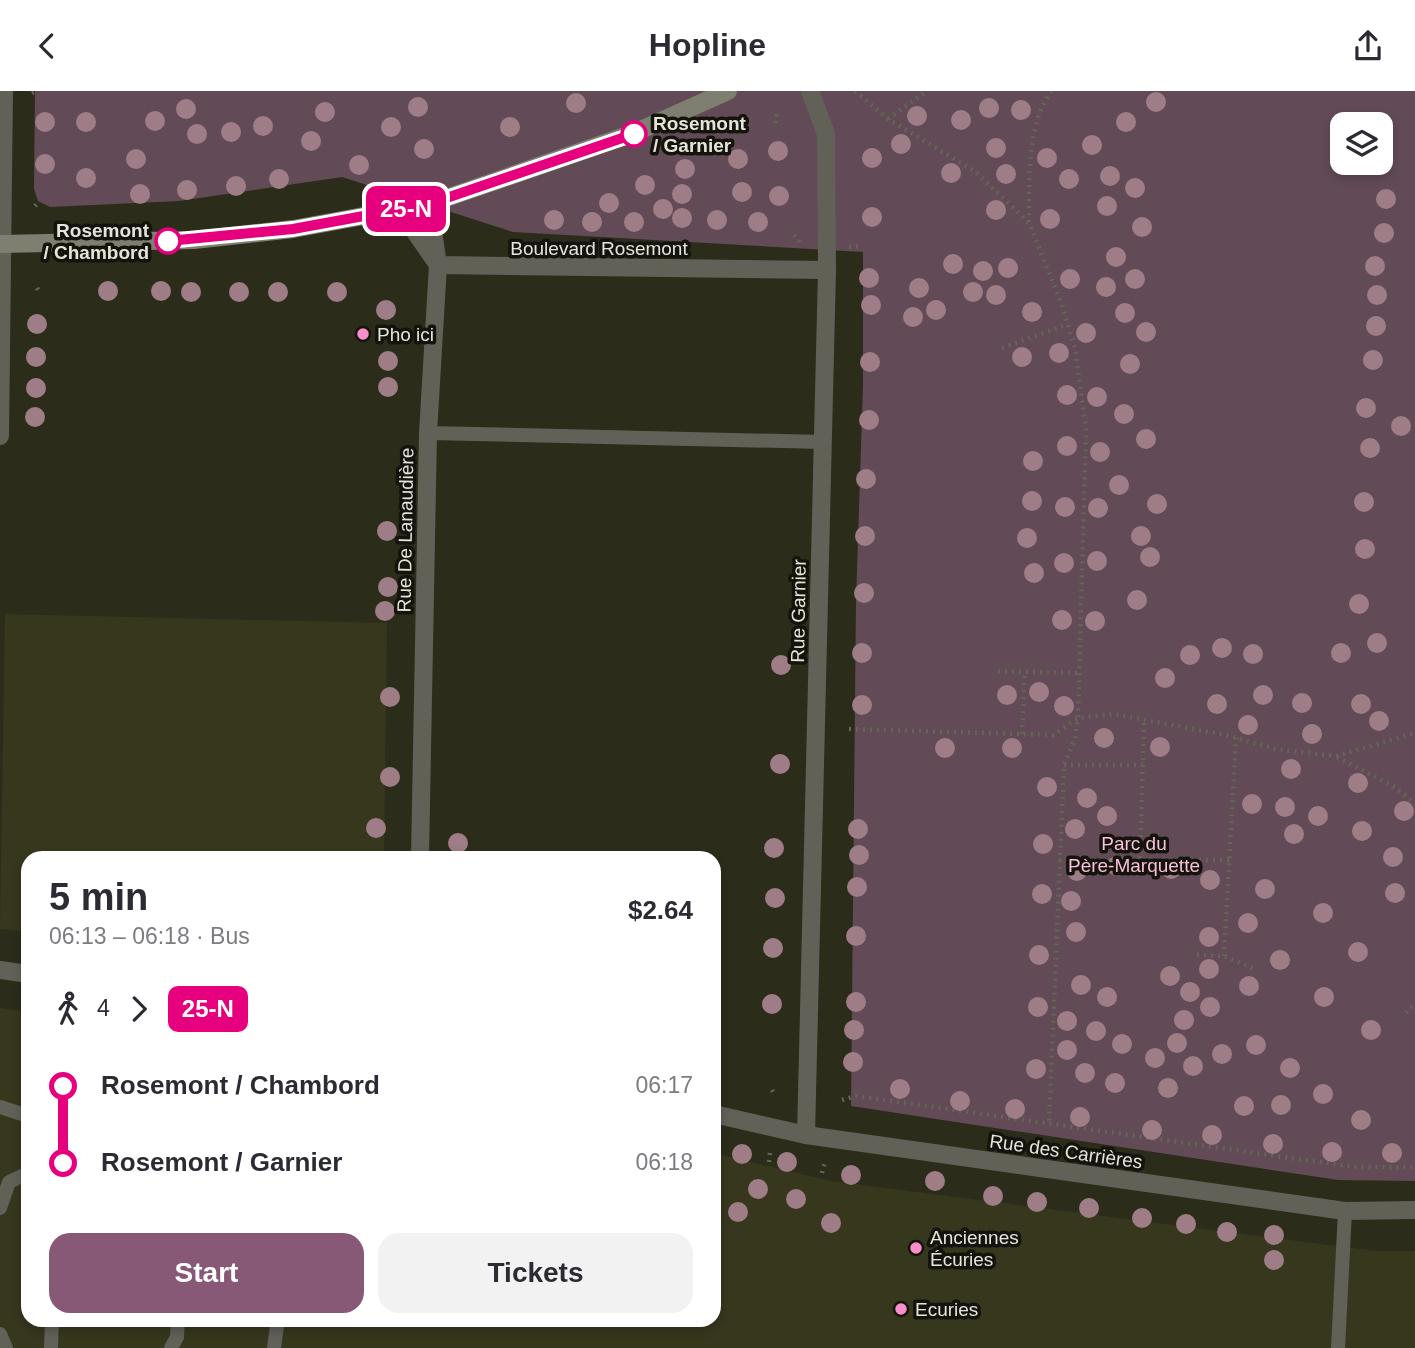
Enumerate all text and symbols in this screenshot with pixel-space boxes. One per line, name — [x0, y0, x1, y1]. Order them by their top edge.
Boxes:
icon: back — [28, 27, 66, 65]
text: Hopline — [649, 27, 766, 63]
icon: share — [1349, 27, 1387, 65]
map controls — [1330, 112, 1393, 175]
button: layers — [1330, 112, 1393, 175]
place label: Rosemont / Garnier — [653, 113, 747, 156]
marker: Rosemont / Garnier — [621, 121, 647, 147]
line badge: 25-N — [357, 186, 455, 232]
text: 25-N — [380, 195, 432, 222]
place label: Rosemont / Chambord — [43, 220, 150, 263]
marker: Rosemont / Chambord — [155, 228, 181, 254]
street label: Boulevard Rosemont — [510, 238, 688, 259]
place label: Pho ici — [377, 324, 434, 345]
marker: Pho ici — [355, 326, 371, 342]
street label: Rue De Lanaudière — [394, 447, 417, 613]
street label: Rue Garnier — [787, 558, 810, 663]
park label: Parc du Père-Marquette — [1068, 833, 1200, 876]
text: 5 min — [49, 876, 148, 918]
text: $2.64 — [628, 895, 693, 925]
text: 06:13 – 06:18 · Bus — [49, 923, 250, 949]
icon: walk — [49, 990, 87, 1028]
icon: forward — [120, 990, 158, 1028]
text: 4 — [97, 995, 110, 1021]
text: 25-N — [182, 995, 234, 1022]
text: Rosemont / Chambord — [101, 1070, 380, 1100]
text: 06:17 — [635, 1072, 693, 1098]
street label: Rue des Carrières — [988, 1130, 1144, 1173]
text: Rosemont / Garnier — [101, 1147, 342, 1177]
text: 06:18 — [635, 1149, 693, 1175]
place label: Anciennes Écuries — [930, 1227, 1019, 1270]
button: Start — [49, 1233, 364, 1313]
button: Tickets — [378, 1233, 693, 1313]
marker: Anciennes Écuries — [908, 1240, 924, 1256]
place label: Ecuries — [915, 1299, 978, 1320]
marker: Ecuries — [893, 1301, 909, 1317]

